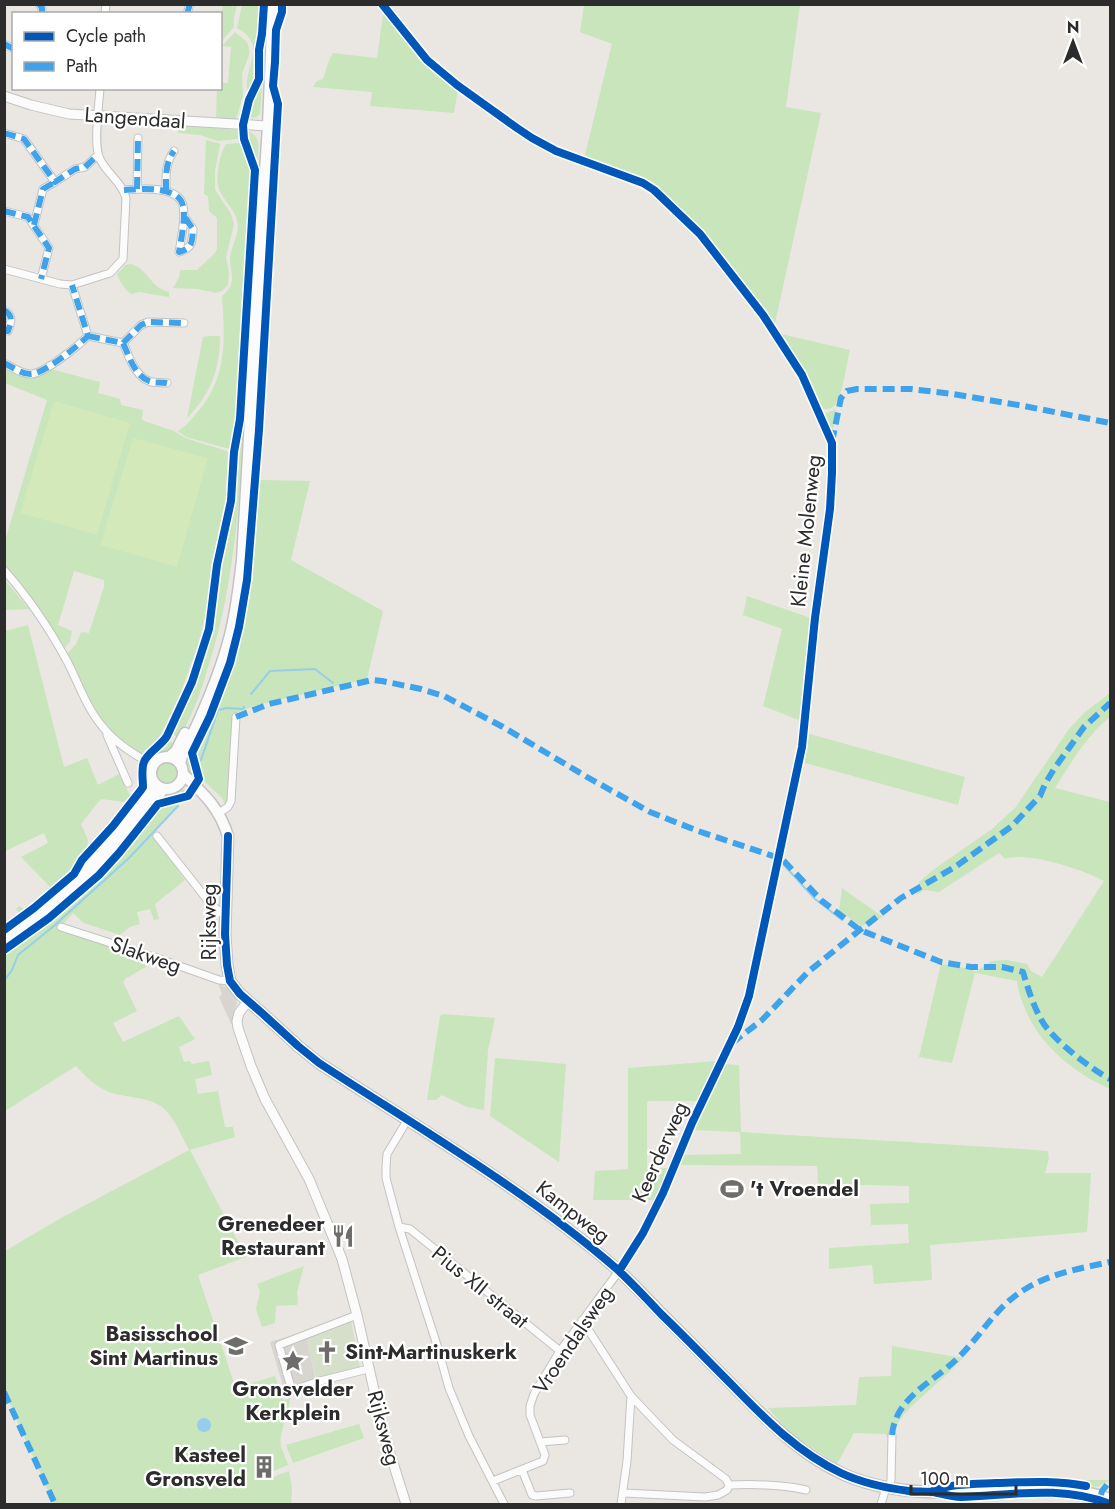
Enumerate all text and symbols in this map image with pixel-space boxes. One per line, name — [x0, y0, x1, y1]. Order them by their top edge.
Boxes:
legend — [12, 12, 222, 90]
north arrow — [1043, 12, 1103, 72]
text: N — [1067, 16, 1079, 39]
text: Cycle path — [66, 23, 146, 49]
text: Path — [66, 53, 98, 79]
street label: Langendaal — [83, 100, 187, 136]
street label: Kleine Molenweg — [783, 453, 829, 609]
street label: Rijksweg — [194, 884, 224, 960]
street label: Slakweg — [107, 929, 185, 981]
street label: Keerderweg — [624, 1097, 696, 1207]
street label: Kampweg — [530, 1173, 616, 1251]
place label: 't Vroendel — [750, 1174, 859, 1204]
sports icon: 't Vroendel — [719, 1176, 745, 1202]
place label: Grenedeer Restaurant — [218, 1209, 325, 1263]
restaurant icon: Grenedeer Restaurant — [330, 1223, 356, 1249]
street label: Pius XII straat — [425, 1239, 535, 1335]
street label: Vroendalsweg — [526, 1280, 620, 1400]
place label: Basisschool Sint Martinus — [89, 1319, 218, 1373]
school or university icon: Basisschool Sint Martinus — [223, 1333, 249, 1359]
place label: Sint-Martinuskerk — [345, 1337, 517, 1367]
church icon: Sint-Martinuskerk — [314, 1339, 340, 1365]
place icon: Gronsvelder Kerkplein — [280, 1348, 306, 1374]
place label: Gronsvelder Kerkplein — [232, 1374, 354, 1428]
street label: Rijksweg — [360, 1387, 408, 1469]
place label: Kasteel Gronsveld — [145, 1440, 246, 1494]
building icon: Kasteel Gronsveld — [251, 1454, 277, 1480]
scale bar — [911, 1458, 1016, 1496]
text: 100 m — [920, 1466, 969, 1492]

